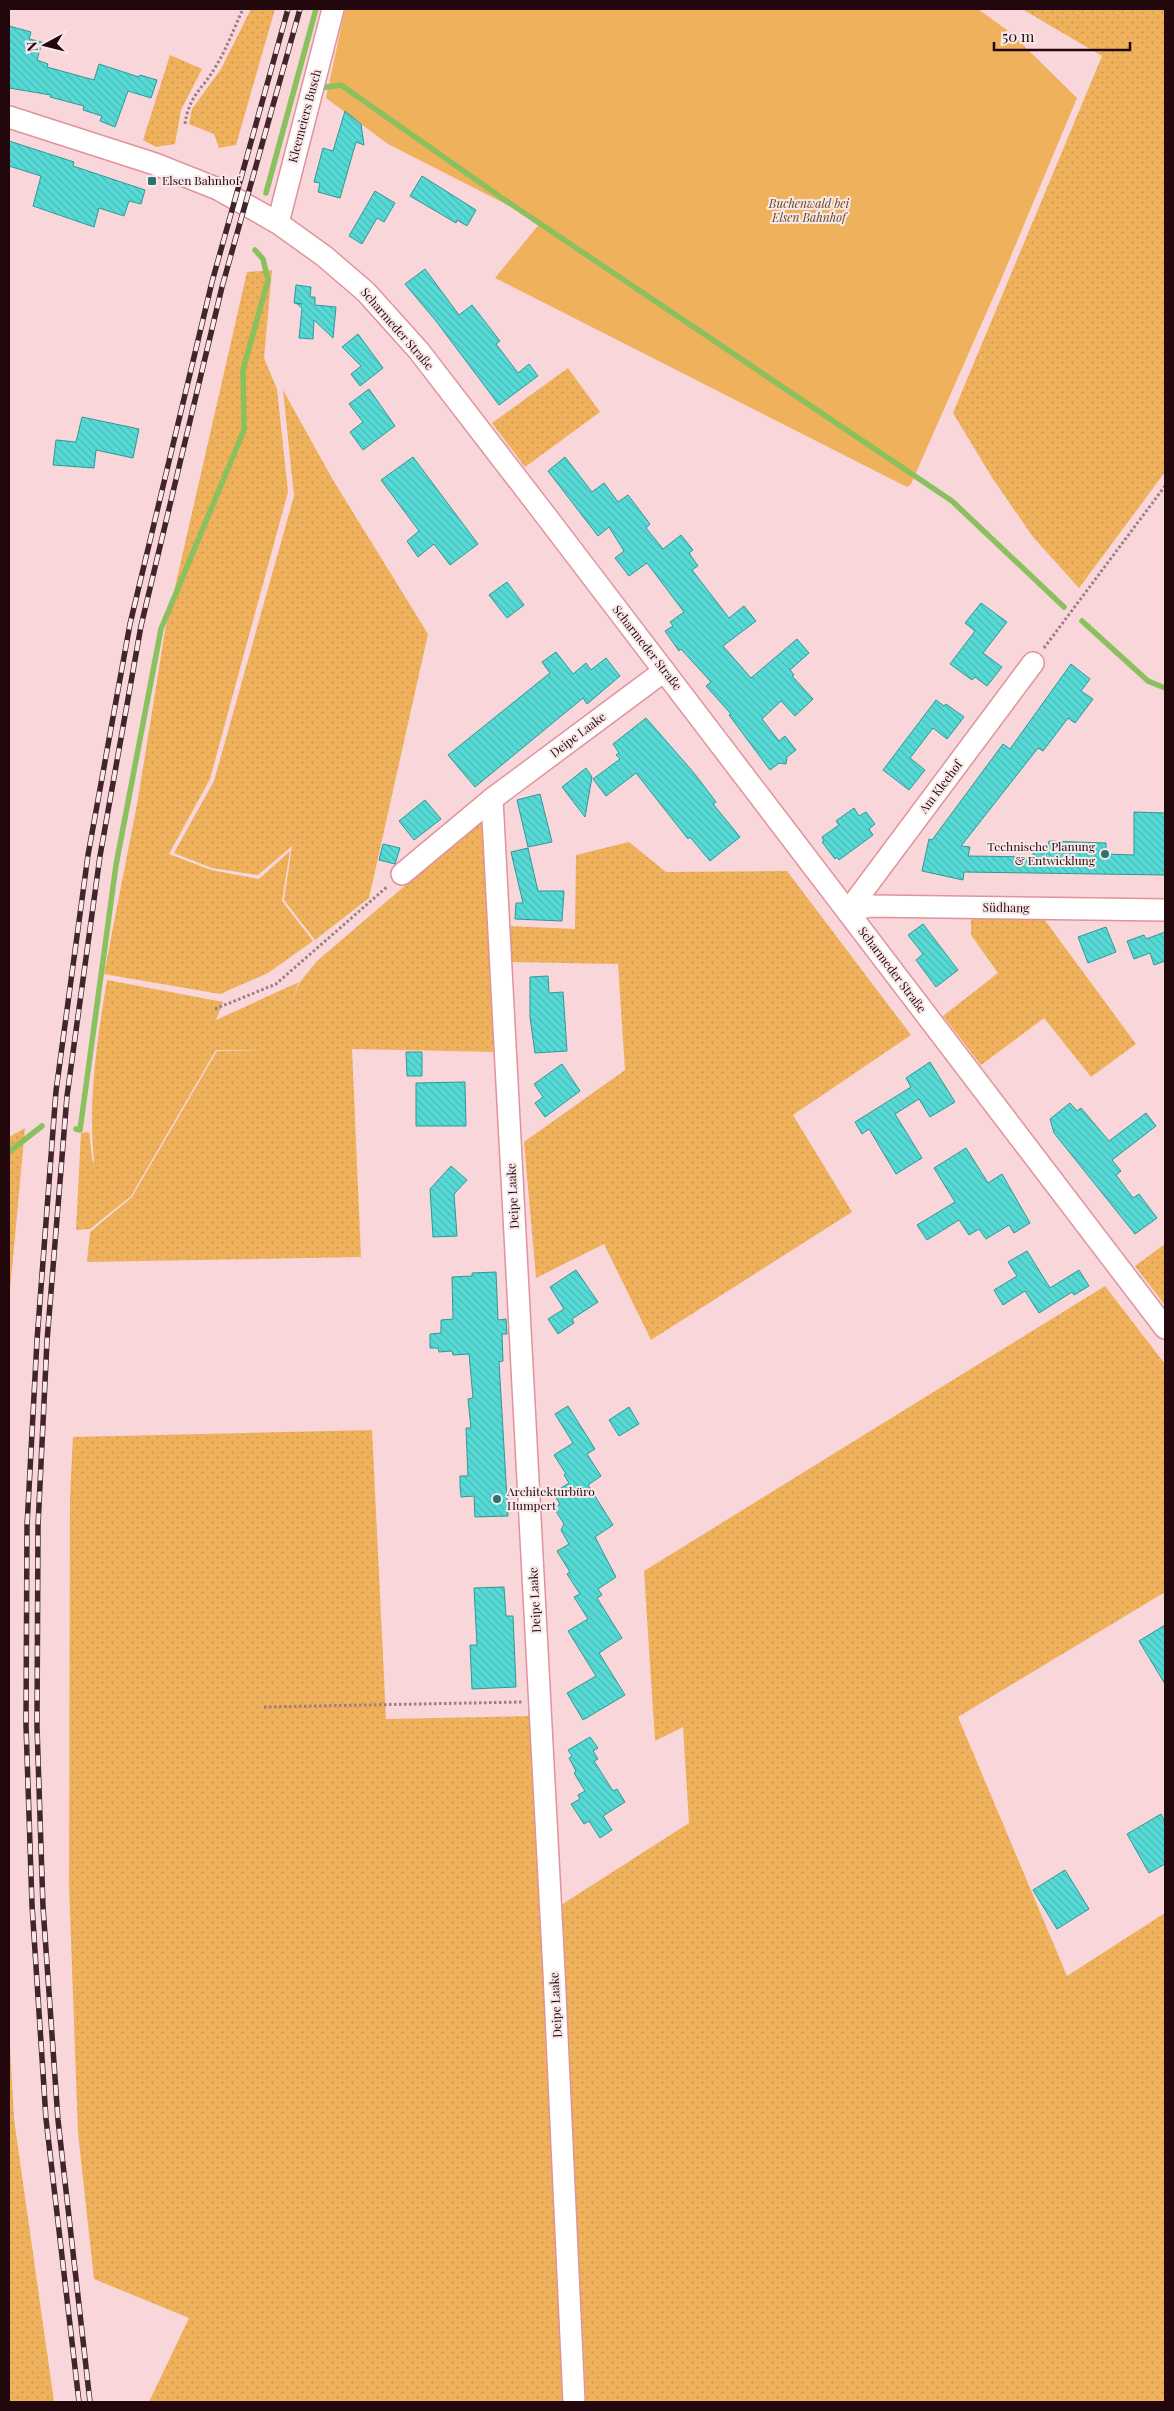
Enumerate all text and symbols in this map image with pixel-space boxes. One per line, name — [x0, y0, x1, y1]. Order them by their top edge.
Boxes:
north arrow — [20, 20, 70, 70]
scale bar — [994, 20, 1130, 52]
text: 50 m — [1002, 26, 1035, 46]
text: N — [22, 40, 42, 53]
street label: Kleemeiers Busch — [284, 67, 324, 164]
place label: Elsen Bahnhof — [162, 172, 241, 188]
marker: Elsen Bahnhof — [146, 175, 158, 187]
park label: Buchenwald bei Elsen Bahnhof — [768, 195, 850, 225]
street label: Scharmeder Straße — [358, 284, 438, 373]
street label: Scharmeder Straße — [610, 602, 686, 693]
street label: Deipe Laake — [546, 708, 608, 760]
street label: Am Kleehof — [915, 756, 966, 817]
place label: Technische Planung & Entwicklung — [987, 838, 1096, 868]
marker: Technische Planung & Entwicklung — [1099, 848, 1111, 860]
street label: Südhang — [982, 899, 1030, 915]
street label: Scharmeder Straße — [855, 923, 930, 1016]
street label: Deipe Laake — [502, 1163, 522, 1229]
place label: Architekturbüro Humpert — [506, 1483, 595, 1513]
marker: Architekturbüro Humpert — [491, 1493, 503, 1505]
street label: Deipe Laake — [524, 1567, 544, 1633]
street label: Deipe Laake — [545, 1972, 565, 2038]

